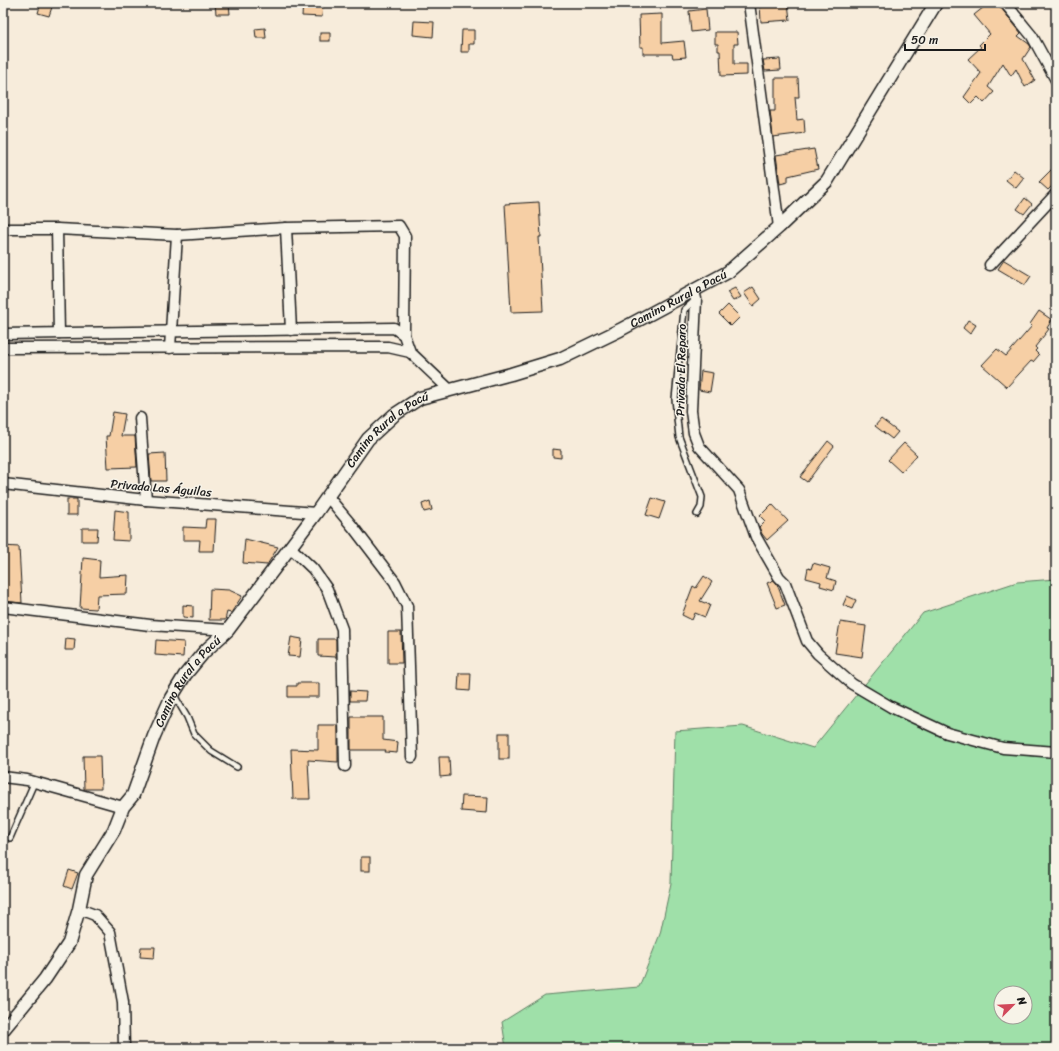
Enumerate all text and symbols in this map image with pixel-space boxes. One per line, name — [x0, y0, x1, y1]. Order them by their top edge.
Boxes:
scale bar — [905, 26, 985, 52]
text: 50 m — [911, 29, 938, 51]
street label: Camino Rural a Pacú — [626, 263, 732, 334]
street label: Privada El Reparo — [669, 324, 693, 416]
street label: Camino Rural a Pacú — [340, 385, 431, 472]
street label: Privada Las Águilas — [110, 473, 213, 503]
street label: Camino Rural a Pacú — [148, 630, 227, 731]
north arrow — [993, 985, 1033, 1025]
text: N — [1011, 993, 1032, 1009]

